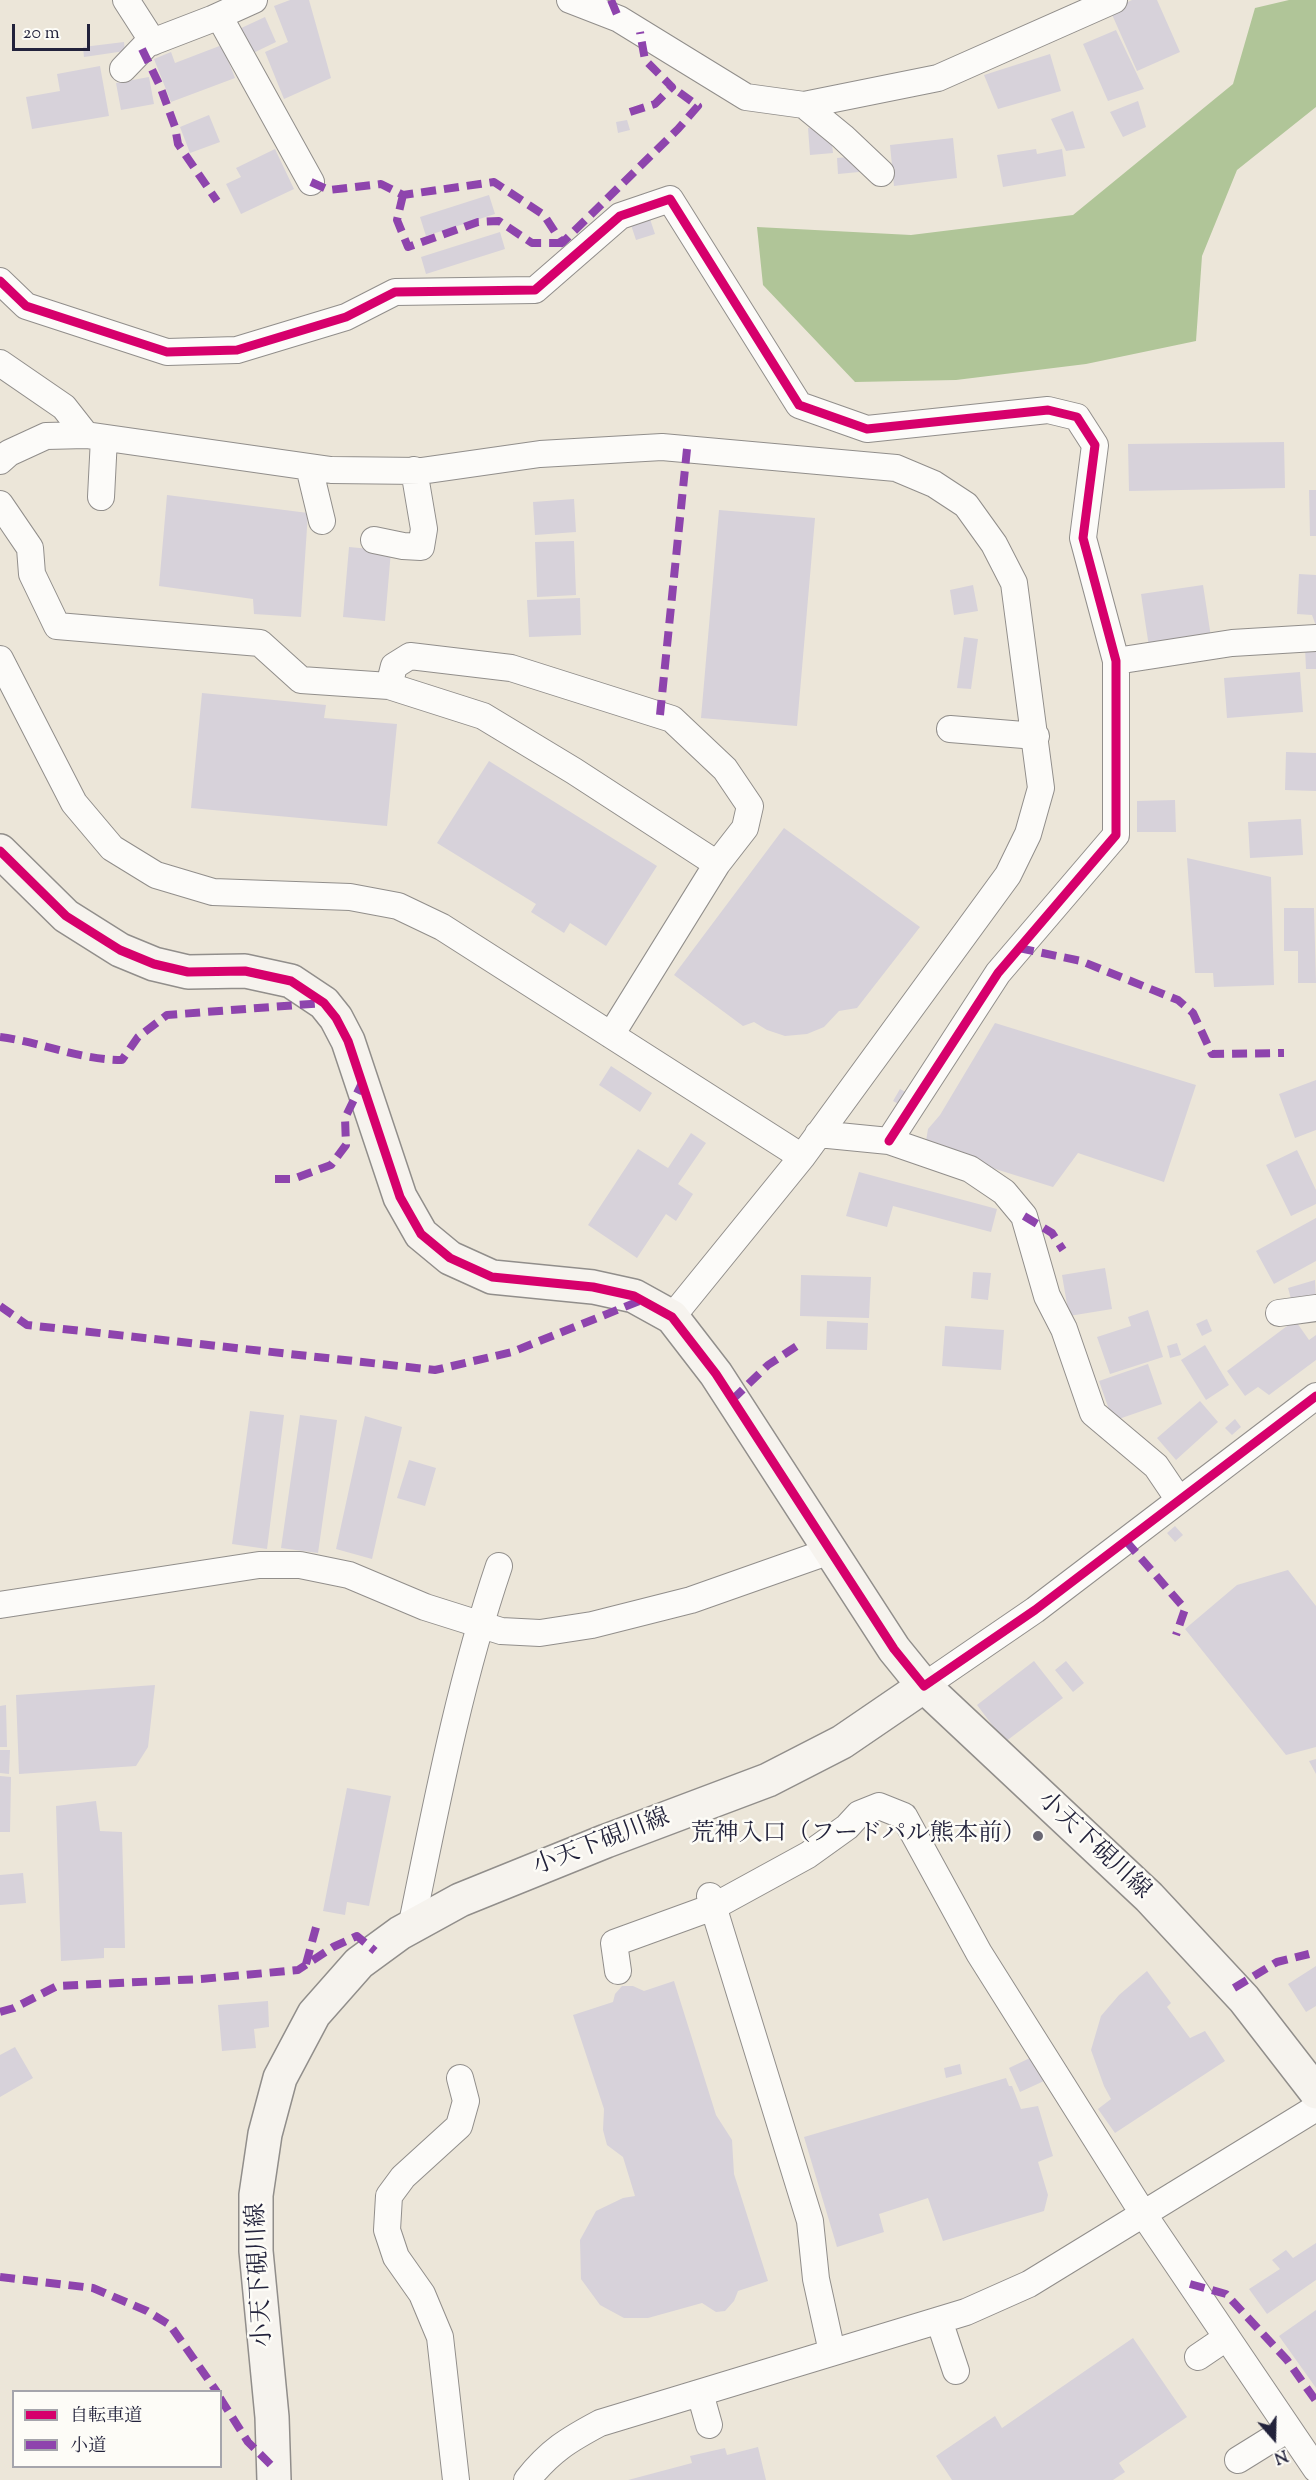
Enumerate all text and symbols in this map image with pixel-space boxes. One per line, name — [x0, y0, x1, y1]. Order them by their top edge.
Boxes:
scale bar — [15, 12, 93, 50]
text: 20 m — [23, 21, 60, 47]
street label: 小天下硯川線 — [1031, 1787, 1155, 1907]
street label: 小天下硯川線 — [530, 1805, 674, 1883]
place label: 荒神入口（フードパル熊本前） — [691, 1822, 1026, 1850]
marker: 荒神入口（フードパル熊本前） — [1031, 1829, 1045, 1843]
street label: 小天下硯川線 — [244, 2202, 280, 2348]
legend — [12, 2390, 222, 2468]
text: 自転車道 — [70, 2404, 142, 2430]
north arrow — [1244, 2408, 1304, 2468]
text: 小道 — [70, 2434, 106, 2460]
text: N — [1270, 2442, 1290, 2468]

